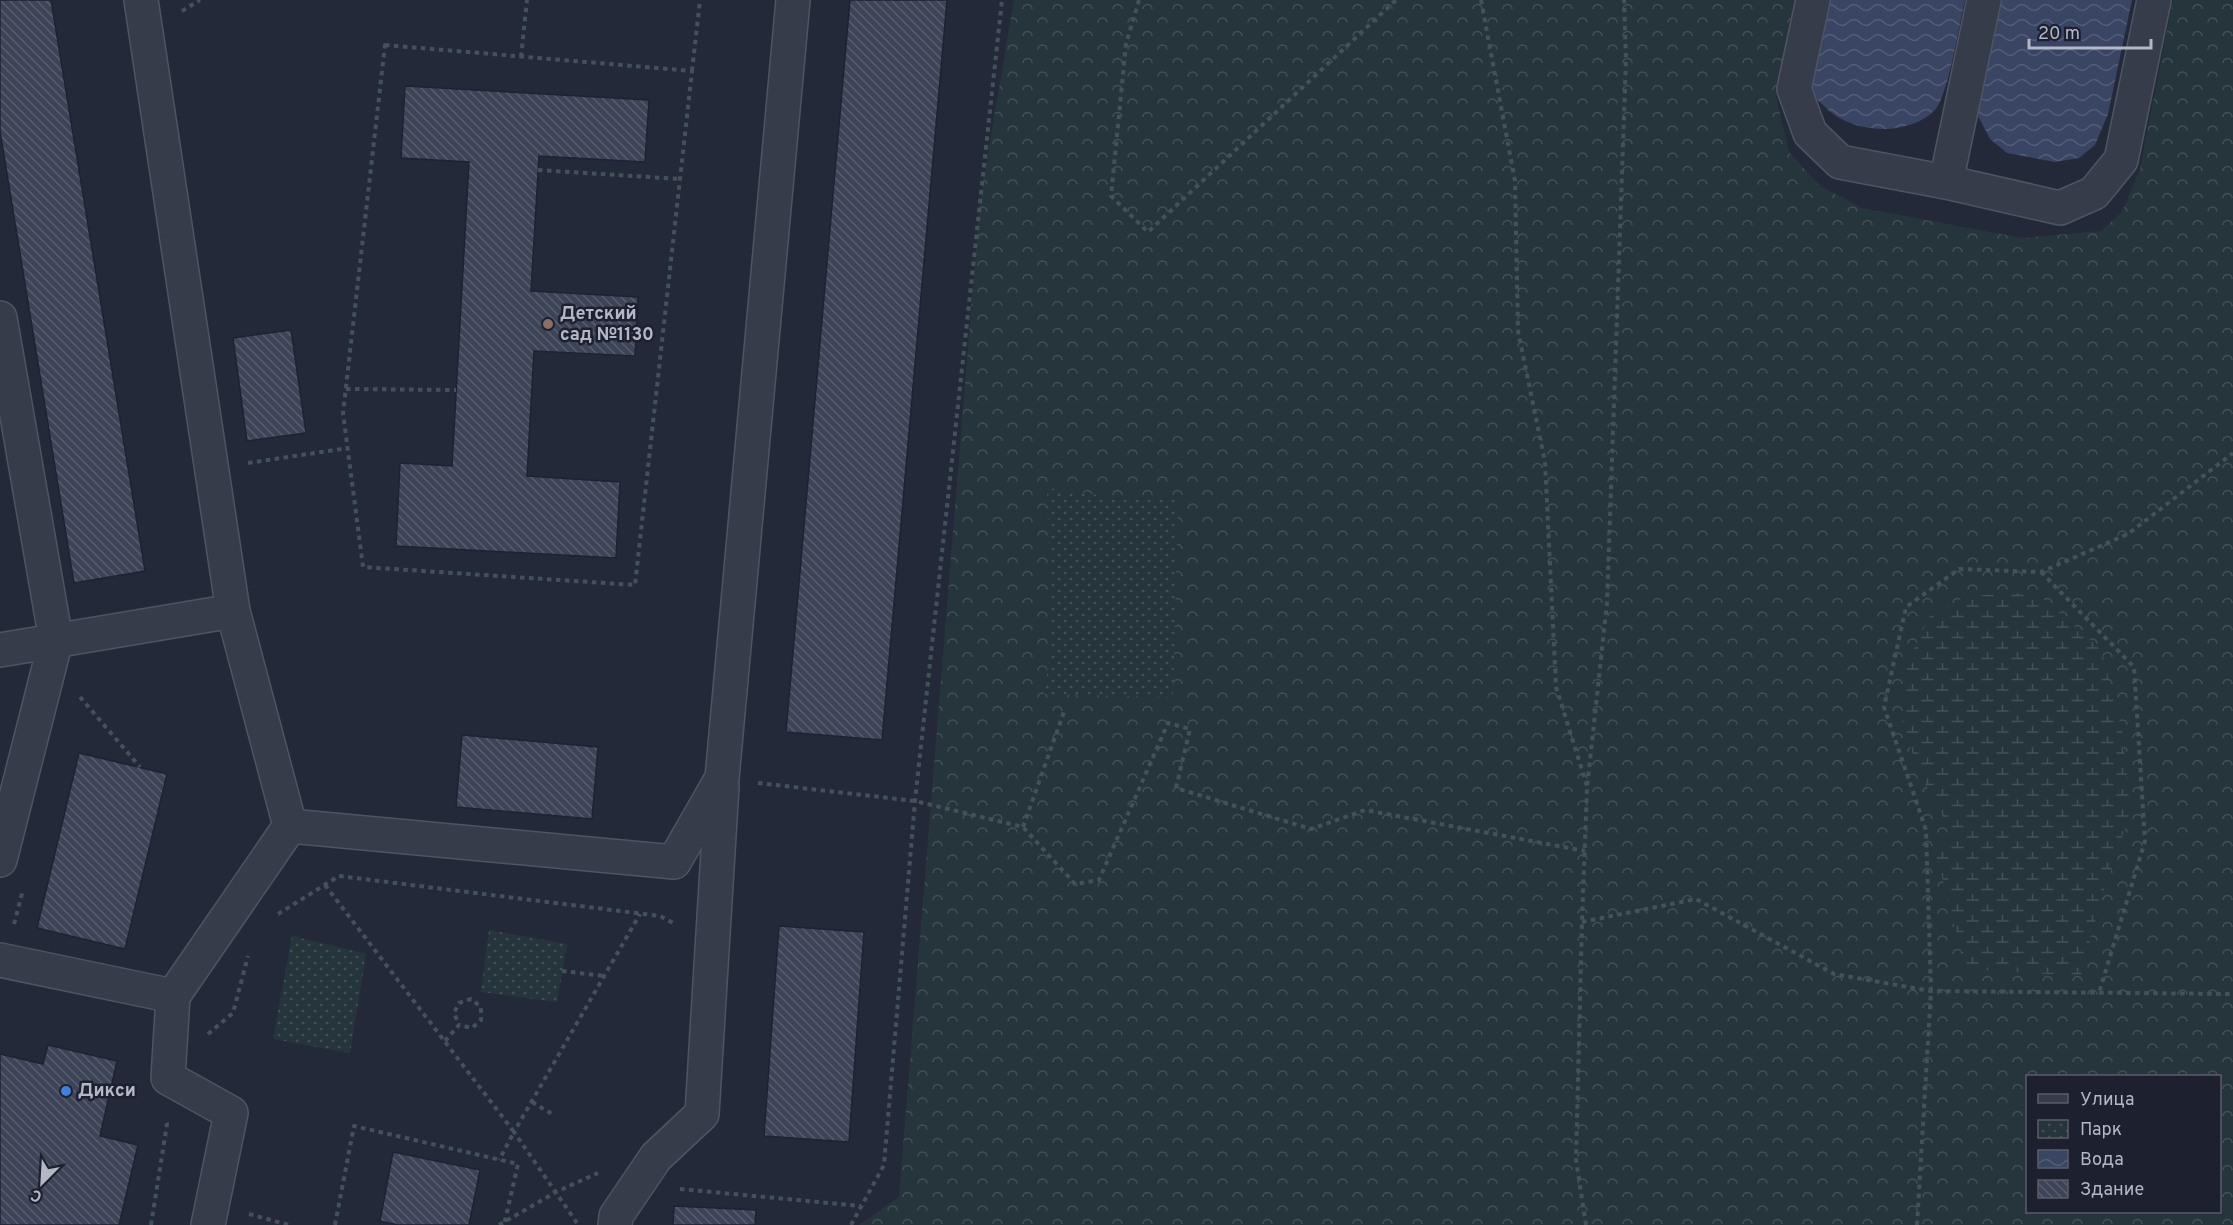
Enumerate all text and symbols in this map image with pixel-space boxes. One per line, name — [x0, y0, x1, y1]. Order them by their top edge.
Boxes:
scale bar — [2029, 12, 2150, 50]
text: 20 m — [2038, 23, 2080, 46]
place label: Детский сад №1130 — [560, 303, 654, 347]
marker: Детский сад №1130 — [541, 317, 555, 331]
legend — [2026, 1075, 2221, 1213]
place label: Дикси — [78, 1080, 136, 1103]
marker: Дикси — [59, 1084, 73, 1098]
text: Улица — [2080, 1089, 2134, 1112]
text: Парк — [2080, 1119, 2122, 1142]
text: Вода — [2080, 1149, 2124, 1172]
north arrow — [12, 1153, 72, 1213]
text: Здание — [2080, 1179, 2144, 1202]
text: С — [28, 1184, 45, 1206]

